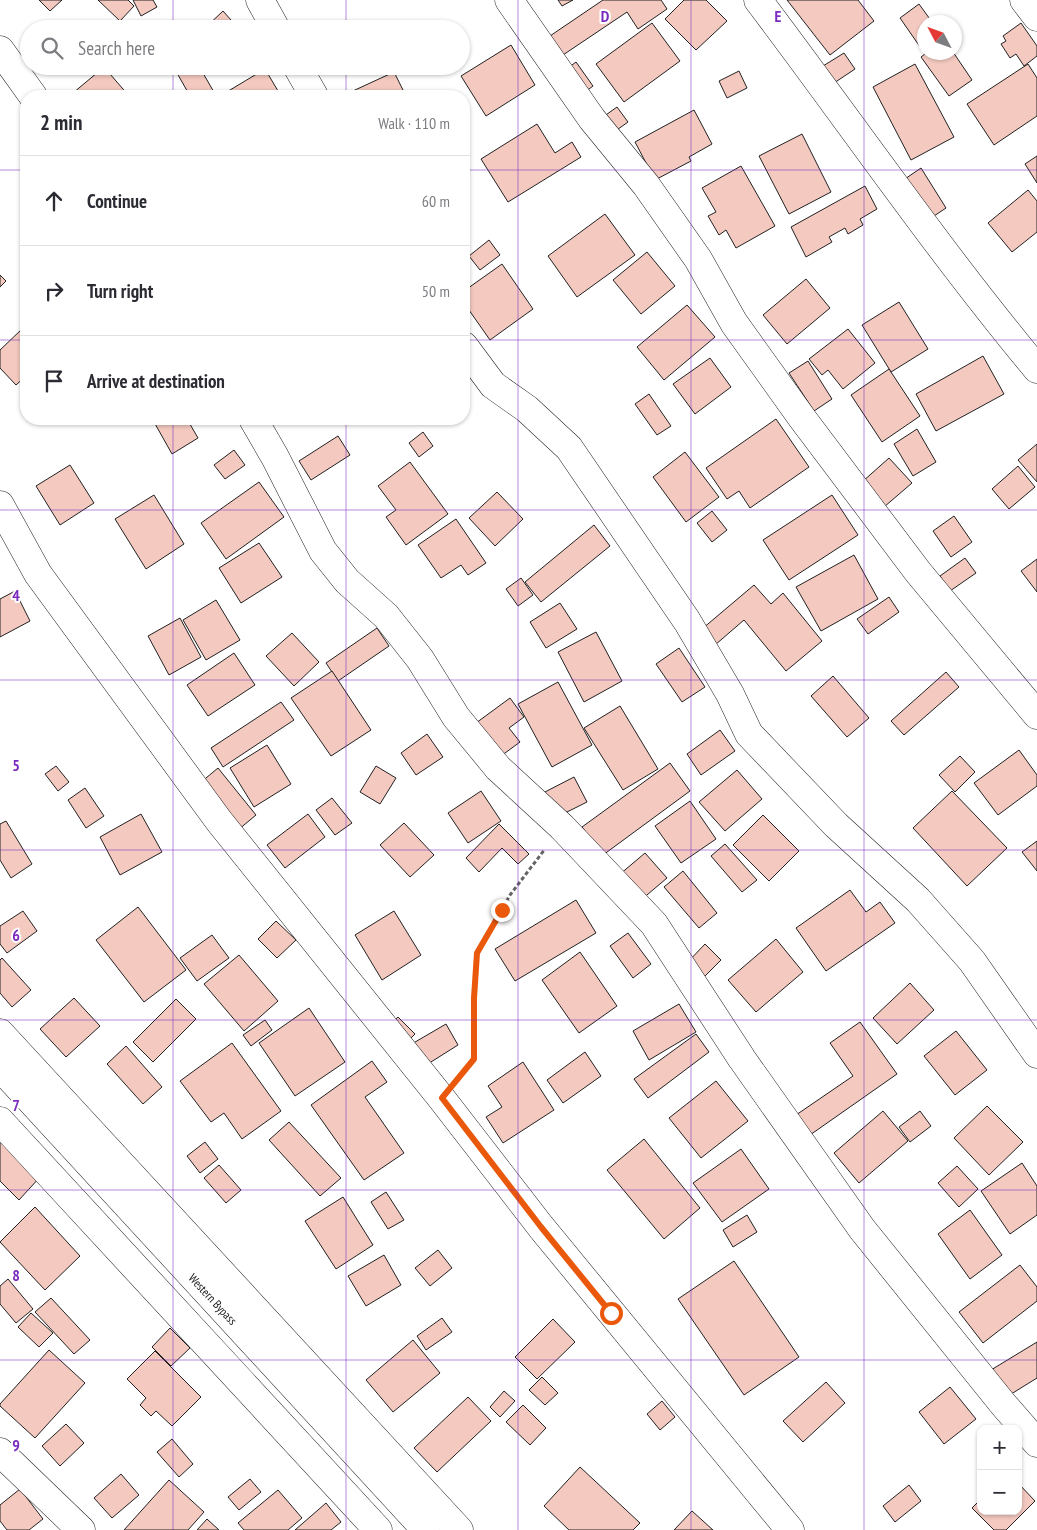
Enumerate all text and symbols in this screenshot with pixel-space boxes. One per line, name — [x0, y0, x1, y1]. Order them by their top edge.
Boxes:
text: D — [601, 6, 610, 26]
text: E — [775, 6, 782, 26]
north arrow — [917, 15, 962, 60]
search box — [20, 20, 470, 75]
icon: search — [38, 34, 66, 62]
text: Search here — [78, 36, 155, 60]
text: 2 min — [40, 109, 82, 136]
text: Walk · 110 m — [378, 113, 450, 133]
icon: ahead — [40, 187, 68, 215]
text: Continue — [87, 189, 147, 213]
text: 60 m — [422, 191, 450, 211]
icon: right — [40, 277, 68, 305]
text: Turn right — [87, 279, 153, 303]
text: 50 m — [422, 281, 450, 301]
icon: arrive — [40, 367, 68, 395]
text: Arrive at destination — [87, 369, 225, 393]
text: 4 — [12, 585, 20, 605]
text: 5 — [12, 755, 20, 775]
route end — [491, 899, 514, 922]
text: 6 — [12, 925, 20, 945]
text: 7 — [12, 1095, 20, 1115]
text: 8 — [12, 1265, 20, 1285]
street label: Western Bypass — [186, 1270, 241, 1328]
route start — [600, 1302, 623, 1325]
map controls — [977, 1425, 1022, 1515]
button: + — [977, 1425, 1022, 1470]
text: 9 — [12, 1435, 20, 1455]
button: − — [977, 1470, 1022, 1515]

